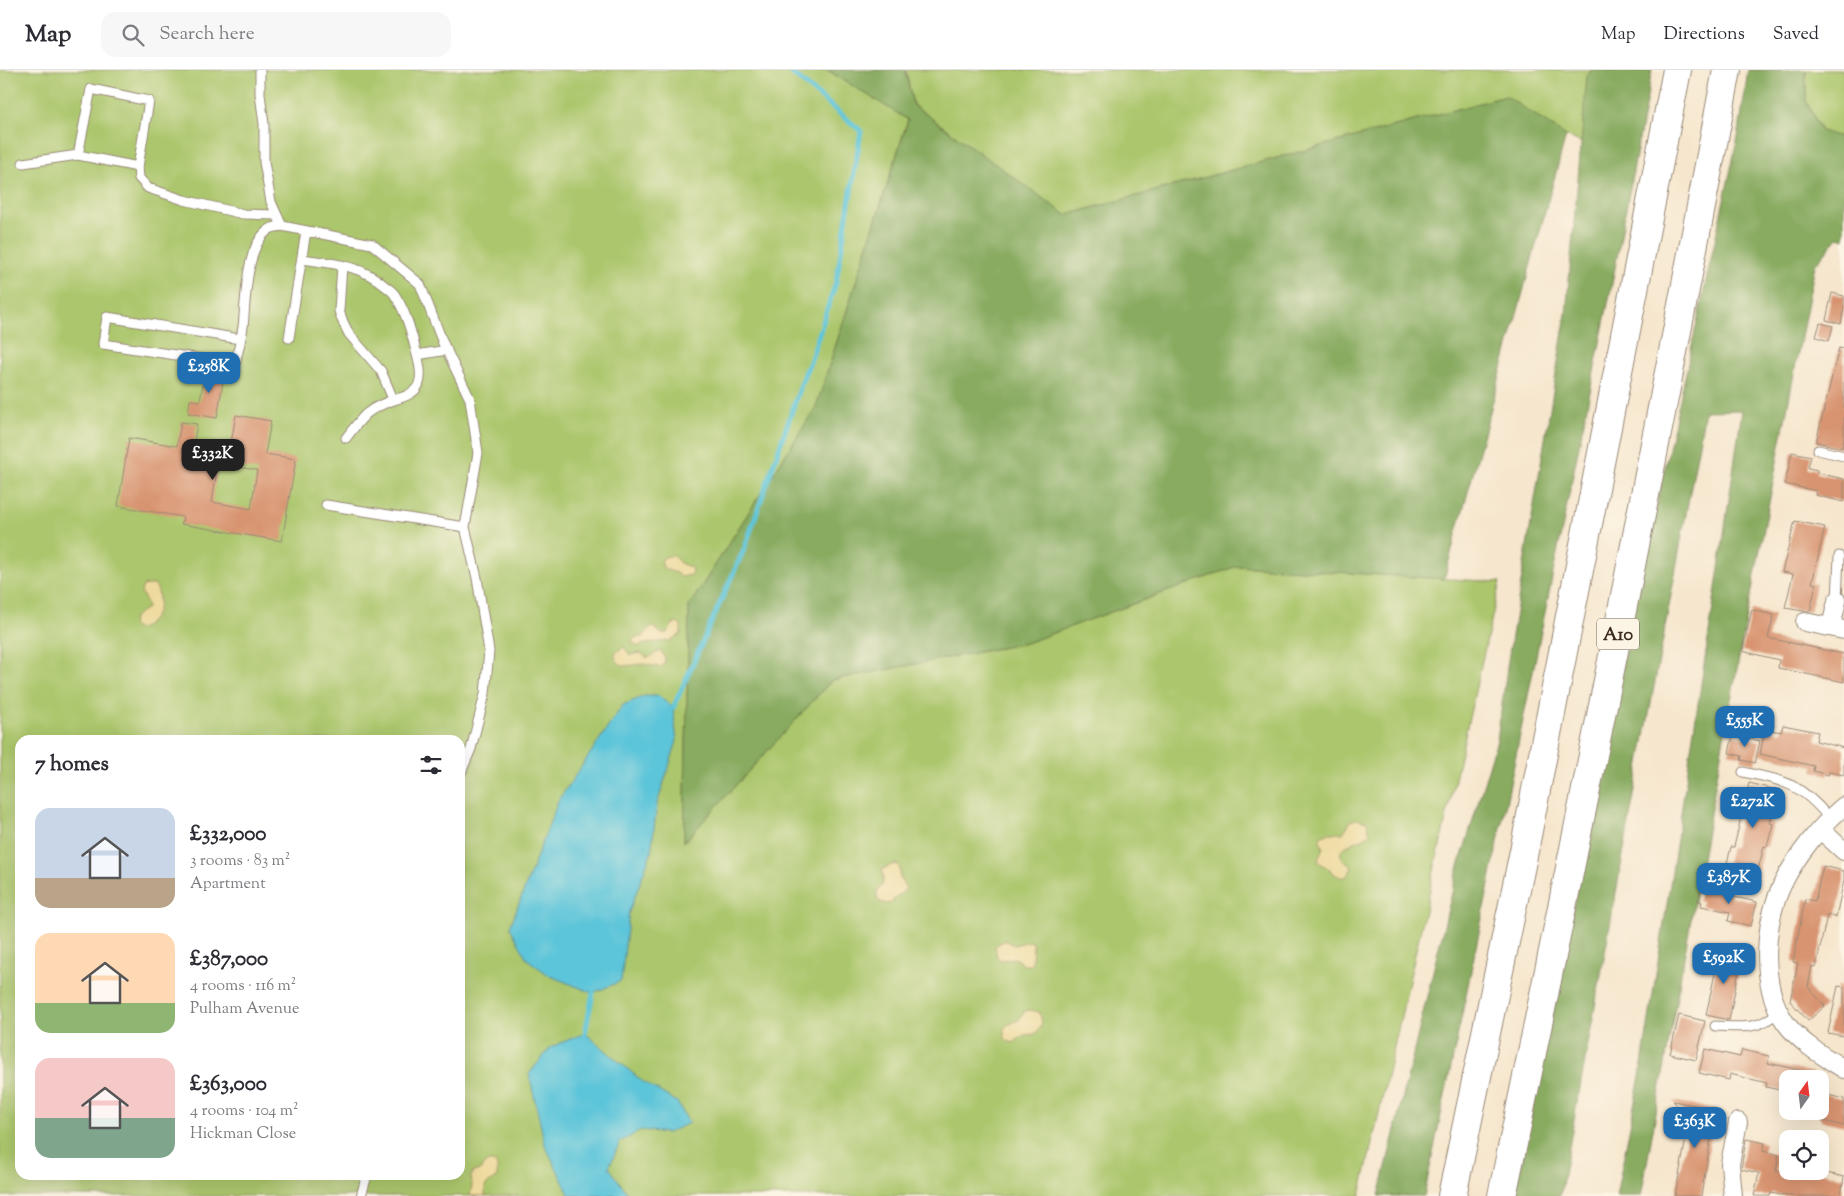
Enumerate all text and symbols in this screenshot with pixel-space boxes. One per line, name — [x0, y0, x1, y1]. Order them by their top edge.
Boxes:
search box — [101, 12, 451, 57]
text: Map — [25, 18, 71, 52]
icon: search — [119, 21, 147, 49]
text: Search here — [159, 21, 255, 48]
text: Map — [1601, 22, 1636, 48]
text: Directions — [1664, 22, 1745, 48]
text: Saved — [1773, 22, 1819, 48]
pin: £258K — [174, 352, 244, 394]
text: £258K — [188, 356, 230, 379]
pin: £332K — [178, 438, 248, 481]
text: £332K — [193, 443, 233, 466]
road number: A10 — [1597, 618, 1639, 650]
pin: £555K — [1710, 706, 1780, 748]
text: £555K — [1726, 710, 1764, 733]
text: 7 homes — [35, 750, 109, 780]
icon: filters — [417, 751, 445, 779]
pin: £272K — [1718, 786, 1788, 829]
text: £272K — [1731, 791, 1775, 814]
text: £332,000 — [190, 820, 266, 850]
icon: home — [75, 828, 135, 888]
text: 3 rooms · 83 m² — [190, 850, 290, 873]
pin: £387K — [1694, 862, 1764, 905]
text: £387K — [1708, 867, 1750, 890]
text: Apartment — [190, 873, 266, 896]
pin: £592K — [1689, 942, 1759, 985]
text: £387,000 — [190, 945, 268, 975]
text: £592K — [1703, 947, 1745, 970]
icon: home — [75, 953, 135, 1013]
text: 4 rooms · 116 m² — [190, 975, 296, 998]
text: Pulham Avenue — [190, 998, 299, 1021]
text: £363,000 — [190, 1070, 267, 1100]
north arrow — [1779, 1070, 1829, 1120]
map controls — [1779, 1070, 1829, 1180]
icon: home — [75, 1078, 135, 1138]
text: 4 rooms · 104 m² — [190, 1100, 298, 1123]
pin: £363K — [1660, 1106, 1730, 1149]
text: £363K — [1674, 1111, 1716, 1134]
text: Hickman Close — [190, 1123, 296, 1146]
button: locate — [1779, 1130, 1829, 1180]

